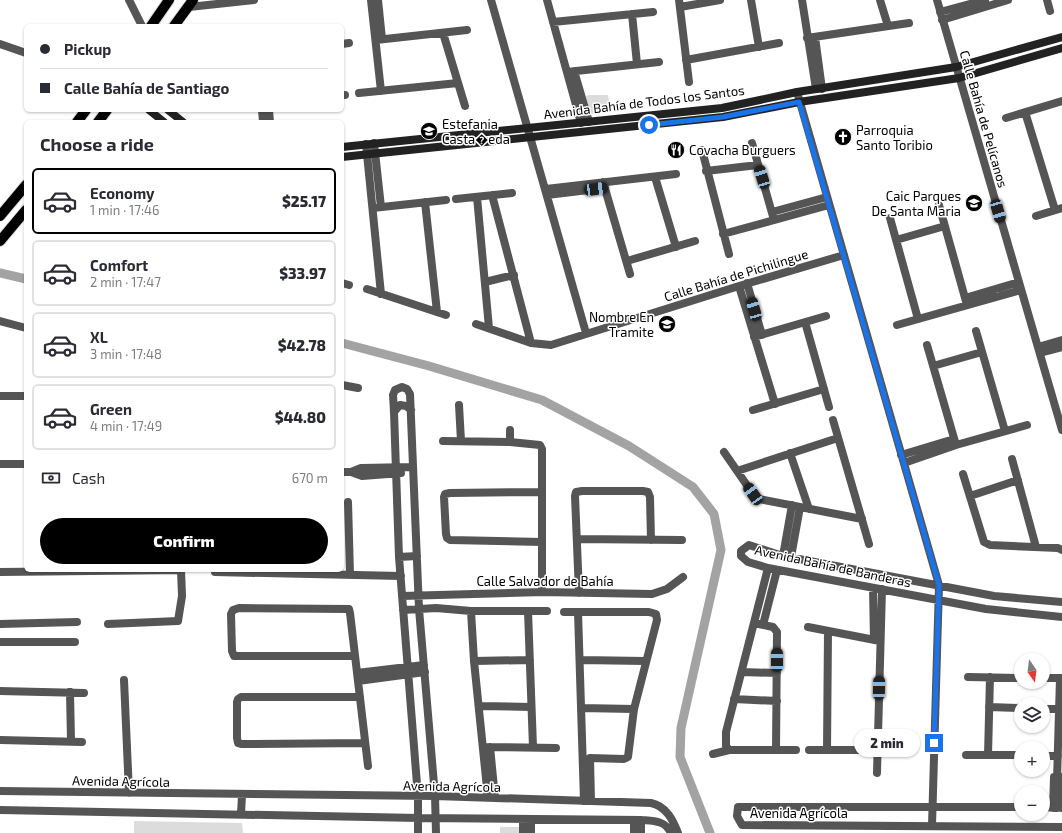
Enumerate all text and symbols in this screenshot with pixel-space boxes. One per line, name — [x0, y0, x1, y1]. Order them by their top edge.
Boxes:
text: Pickup — [64, 40, 111, 58]
street label: Calle Bahía de Pelícanos — [957, 48, 1011, 190]
text: Calle Bahía de Santiago — [64, 79, 229, 97]
street label: Avenida Bahía de Todos los Santos — [543, 82, 745, 122]
place label: Estefania Casta�eda — [442, 116, 510, 147]
route start — [640, 116, 658, 134]
school or university icon: Estefania Casta�eda — [419, 121, 439, 141]
place label: Parroquia Santo Toribio — [856, 122, 933, 153]
church icon: Parroquia Santo Toribio — [833, 127, 853, 147]
text: Choose a ride — [40, 133, 154, 155]
restaurant icon: Covacha Burguers — [666, 140, 686, 160]
place label: Covacha Burguers — [689, 142, 796, 158]
car — [753, 164, 771, 190]
car — [583, 181, 609, 197]
icon: car — [42, 183, 78, 219]
text: Economy — [90, 184, 155, 202]
place label: Caic Parques De Santa Maria — [871, 188, 961, 219]
text: $25.17 — [282, 192, 326, 210]
school or university icon: Caic Parques De Santa Maria — [964, 193, 984, 213]
car — [989, 198, 1007, 224]
text: 1 min · 17:46 — [90, 202, 159, 218]
street label: Calle Bahía de Pichilingue — [662, 245, 810, 305]
icon: car — [42, 255, 78, 291]
text: Comfort — [90, 256, 148, 274]
text: $33.97 — [279, 264, 326, 282]
text: 2 min · 17:47 — [90, 274, 161, 290]
car — [745, 296, 763, 322]
place label: Nombre En Tramite — [589, 309, 654, 340]
school or university icon: Nombre En Tramite — [657, 314, 677, 334]
icon: car — [42, 327, 78, 363]
text: XL — [90, 328, 108, 346]
text: $42.78 — [278, 336, 326, 354]
text: 3 min · 17:48 — [90, 346, 162, 362]
icon: car — [42, 399, 78, 435]
text: Green — [90, 400, 132, 418]
text: $44.80 — [275, 408, 326, 426]
text: 4 min · 17:49 — [90, 418, 162, 434]
icon: cash — [40, 467, 62, 489]
text: Cash — [72, 469, 105, 487]
text: 670 m — [292, 470, 328, 486]
car — [741, 481, 765, 507]
button: Confirm — [40, 518, 328, 564]
street label: Avenida Bahía de Banderas — [753, 542, 913, 590]
street label: Calle Salvador de Bahía — [476, 573, 614, 589]
car — [771, 648, 783, 672]
north arrow — [1014, 653, 1050, 689]
map controls — [1014, 653, 1050, 821]
car — [873, 676, 885, 700]
button: layers — [1014, 697, 1050, 733]
callout: 2 min — [854, 729, 920, 757]
route end — [925, 734, 943, 752]
text: 2 min — [870, 735, 904, 751]
button: + — [1014, 741, 1050, 777]
street label: Avenida Agrícola — [72, 772, 170, 790]
street label: Avenida Agrícola — [403, 777, 501, 795]
button: − — [1014, 785, 1050, 821]
street label: Avenida Agrícola — [750, 805, 848, 821]

